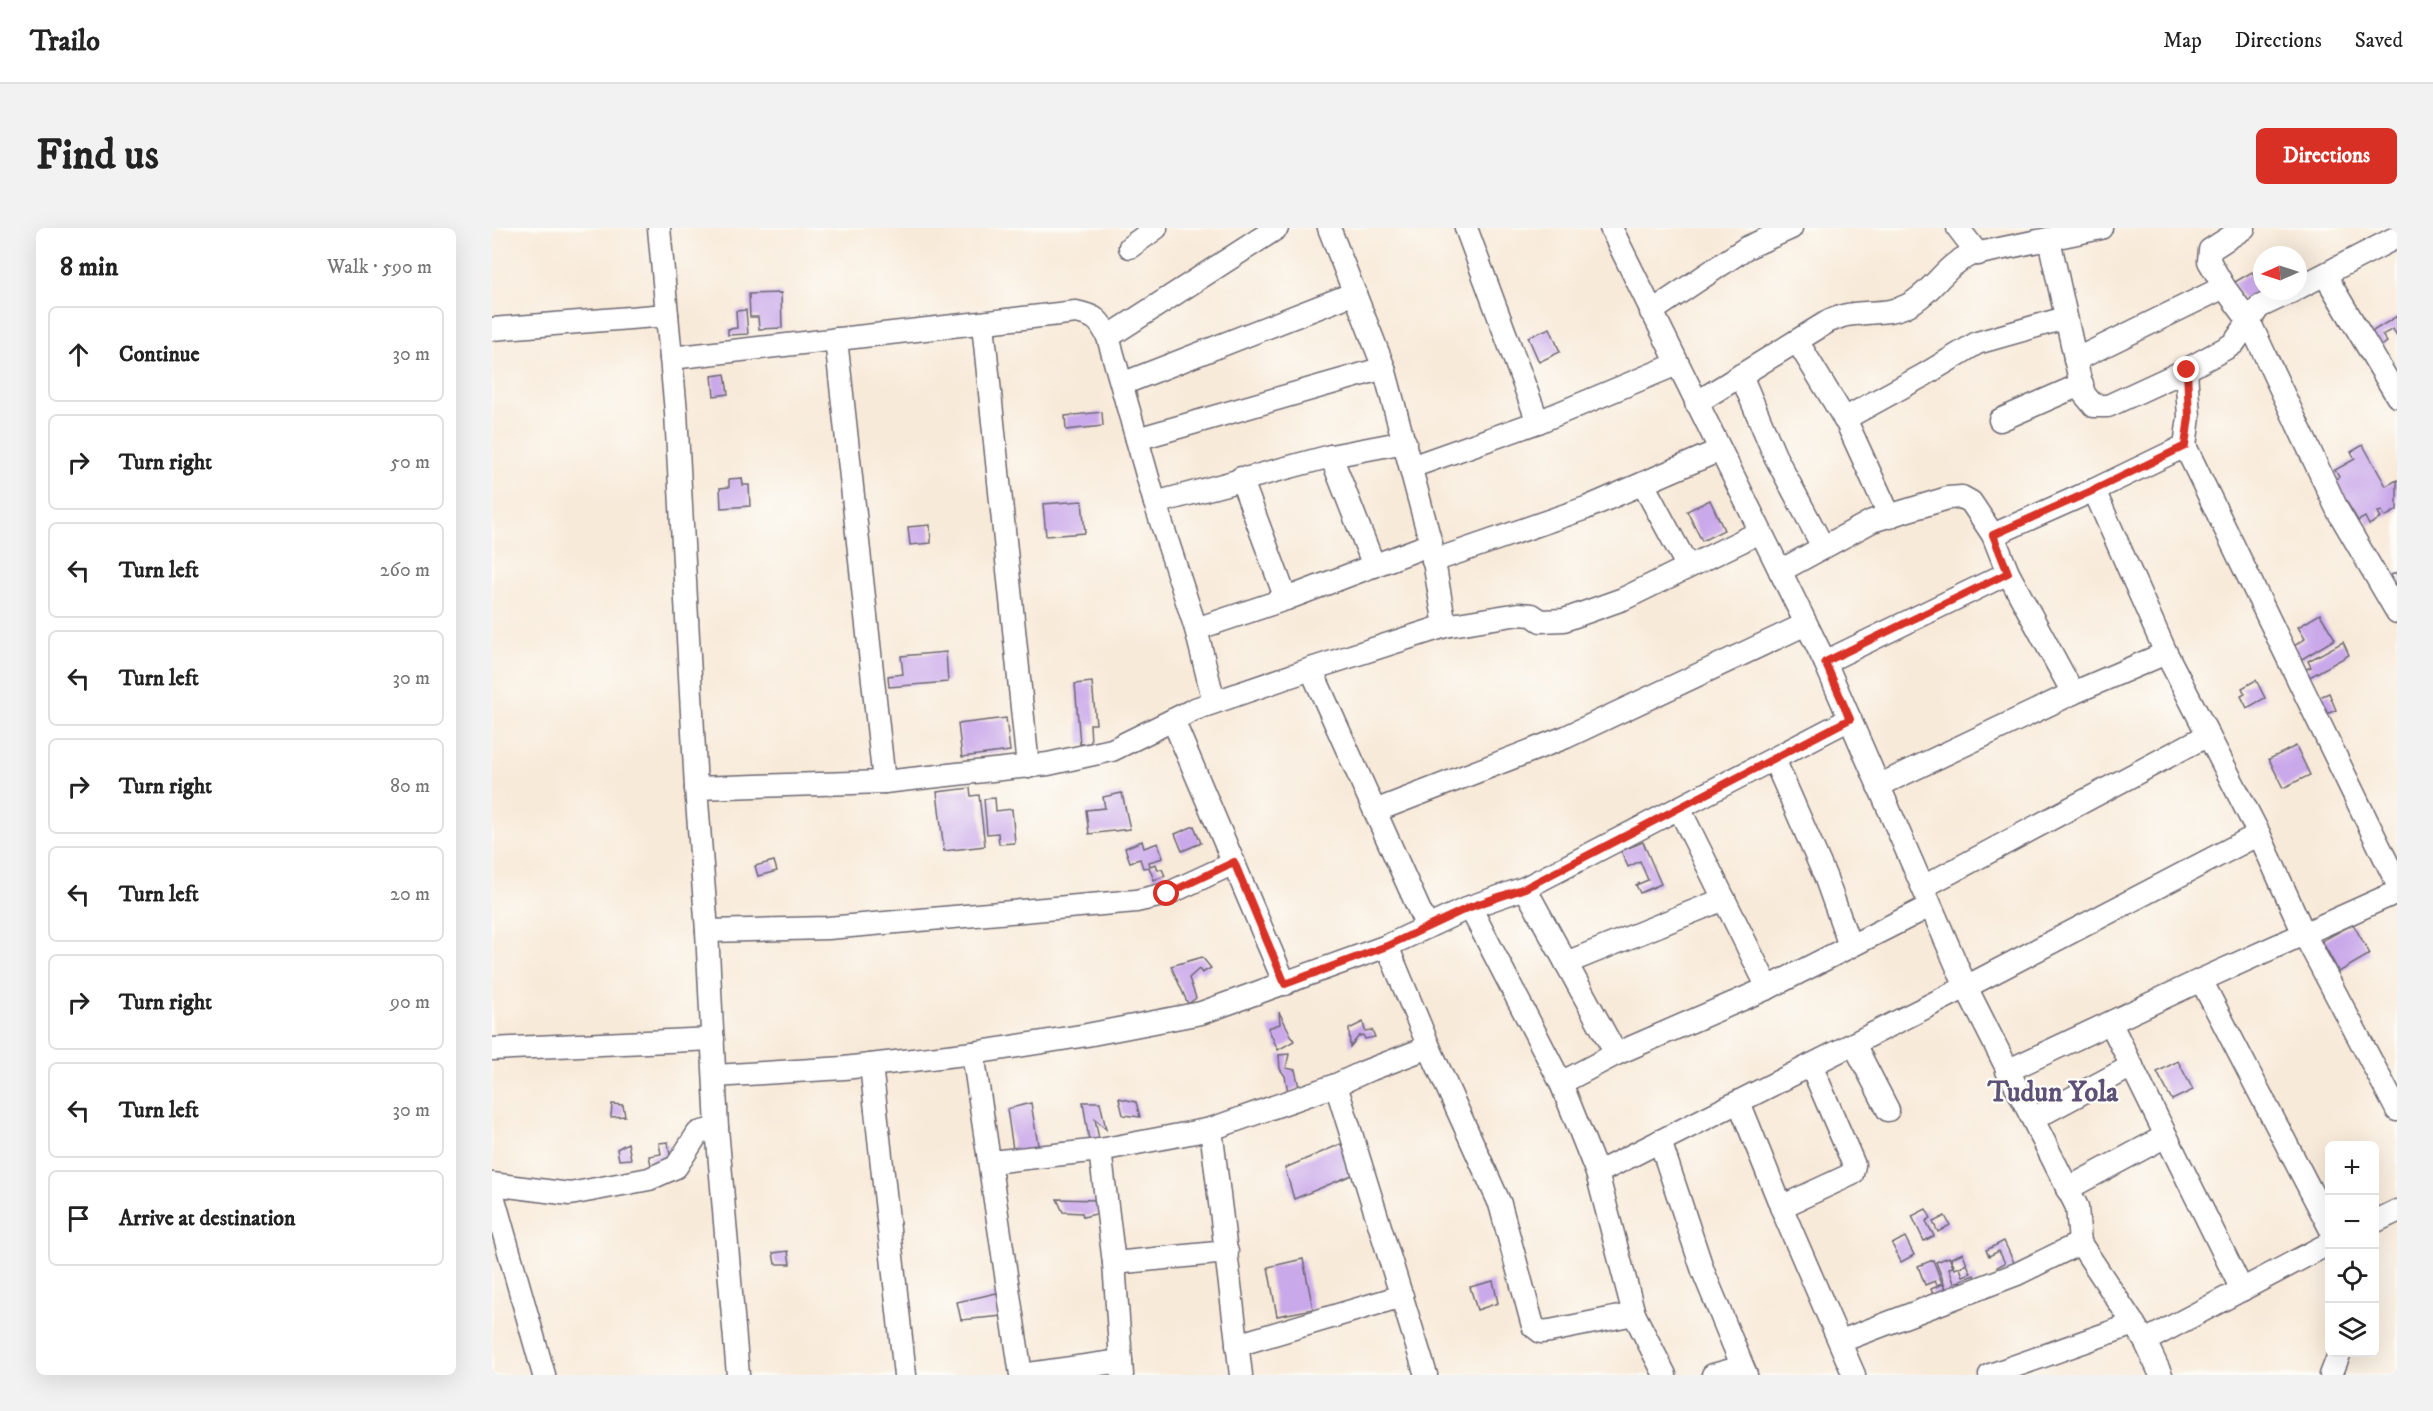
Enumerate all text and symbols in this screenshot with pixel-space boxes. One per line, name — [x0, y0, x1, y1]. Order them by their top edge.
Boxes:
text: Trailo — [30, 24, 100, 59]
text: Map — [2163, 28, 2202, 54]
text: Directions — [2235, 28, 2322, 54]
text: Saved — [2355, 28, 2403, 54]
button: Directions — [2256, 128, 2397, 184]
text: Find us — [36, 130, 159, 182]
north arrow — [2253, 246, 2307, 300]
text: 8 min — [60, 251, 118, 284]
text: Walk · 590 m — [327, 255, 432, 280]
icon: ahead — [62, 338, 95, 371]
text: Continue — [119, 341, 200, 368]
text: 30 m — [392, 342, 430, 367]
route end — [2173, 356, 2199, 382]
icon: right — [62, 446, 95, 479]
text: Turn right — [119, 449, 212, 476]
text: 50 m — [390, 450, 430, 475]
icon: left — [62, 554, 95, 587]
text: Turn left — [119, 557, 199, 584]
text: 260 m — [380, 558, 430, 583]
icon: left — [62, 662, 95, 695]
text: Turn left — [119, 665, 199, 692]
text: 30 m — [392, 666, 430, 691]
icon: right — [62, 770, 95, 803]
text: Turn right — [119, 773, 212, 800]
text: 80 m — [390, 774, 430, 799]
icon: left — [62, 878, 95, 911]
route start — [1153, 880, 1179, 906]
text: Turn left — [119, 881, 199, 908]
text: 20 m — [390, 882, 430, 907]
icon: right — [62, 986, 95, 1019]
text: Turn right — [119, 989, 212, 1016]
text: 90 m — [390, 990, 430, 1015]
district label: Tudun Yola — [1987, 1075, 2119, 1110]
icon: left — [62, 1094, 95, 1127]
text: Turn left — [119, 1097, 199, 1124]
text: 30 m — [392, 1098, 430, 1123]
map controls — [2325, 1141, 2379, 1357]
button: + — [2325, 1141, 2379, 1195]
button: − — [2325, 1195, 2379, 1249]
icon: arrive — [62, 1202, 95, 1235]
text: Arrive at destination — [119, 1205, 296, 1232]
button: locate — [2325, 1249, 2379, 1303]
button: layers — [2325, 1303, 2379, 1357]

